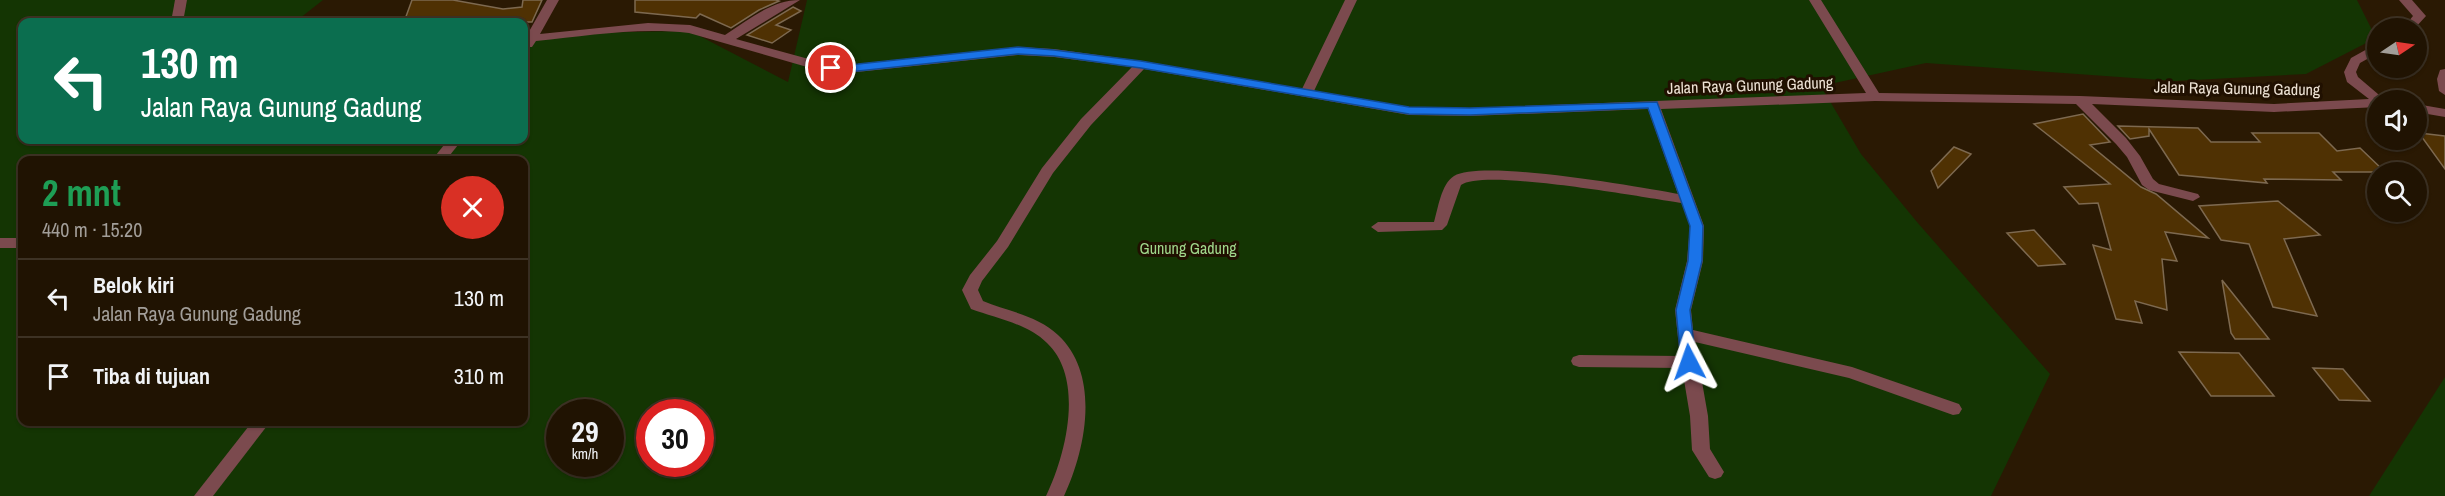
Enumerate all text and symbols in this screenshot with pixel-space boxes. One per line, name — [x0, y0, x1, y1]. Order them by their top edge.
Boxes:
north arrow — [2367, 18, 2427, 78]
map controls — [2367, 18, 2427, 222]
text: 130 m — [141, 35, 239, 91]
icon: left — [42, 42, 120, 120]
pin — [805, 42, 856, 93]
icon: arrive — [814, 51, 847, 84]
street label: Jalan Raya Gunung Gadung — [1667, 71, 1834, 99]
street label: Jalan Raya Gunung Gadung — [2154, 76, 2321, 100]
text: Jalan Raya Gunung Gadung — [141, 89, 422, 125]
button: sound — [2367, 90, 2427, 150]
button: search — [2367, 162, 2427, 222]
text: 2 mnt — [42, 169, 121, 217]
button: close — [441, 176, 504, 239]
text: 440 m · 15:20 — [42, 216, 142, 243]
park label: Gunung Gadung — [1139, 237, 1237, 259]
text: Belok kiri — [93, 270, 174, 300]
icon: left — [42, 282, 75, 315]
text: 130 m — [454, 283, 504, 313]
text: Jalan Raya Gunung Gadung — [93, 300, 301, 327]
position arrow — [1657, 330, 1721, 394]
icon: arrive — [42, 360, 75, 393]
text: Tiba di tujuan — [93, 361, 210, 391]
text: 310 m — [454, 361, 504, 391]
speed limit sign: 30 — [636, 399, 714, 477]
text: 29 — [571, 411, 599, 451]
text: km/h — [572, 443, 598, 464]

